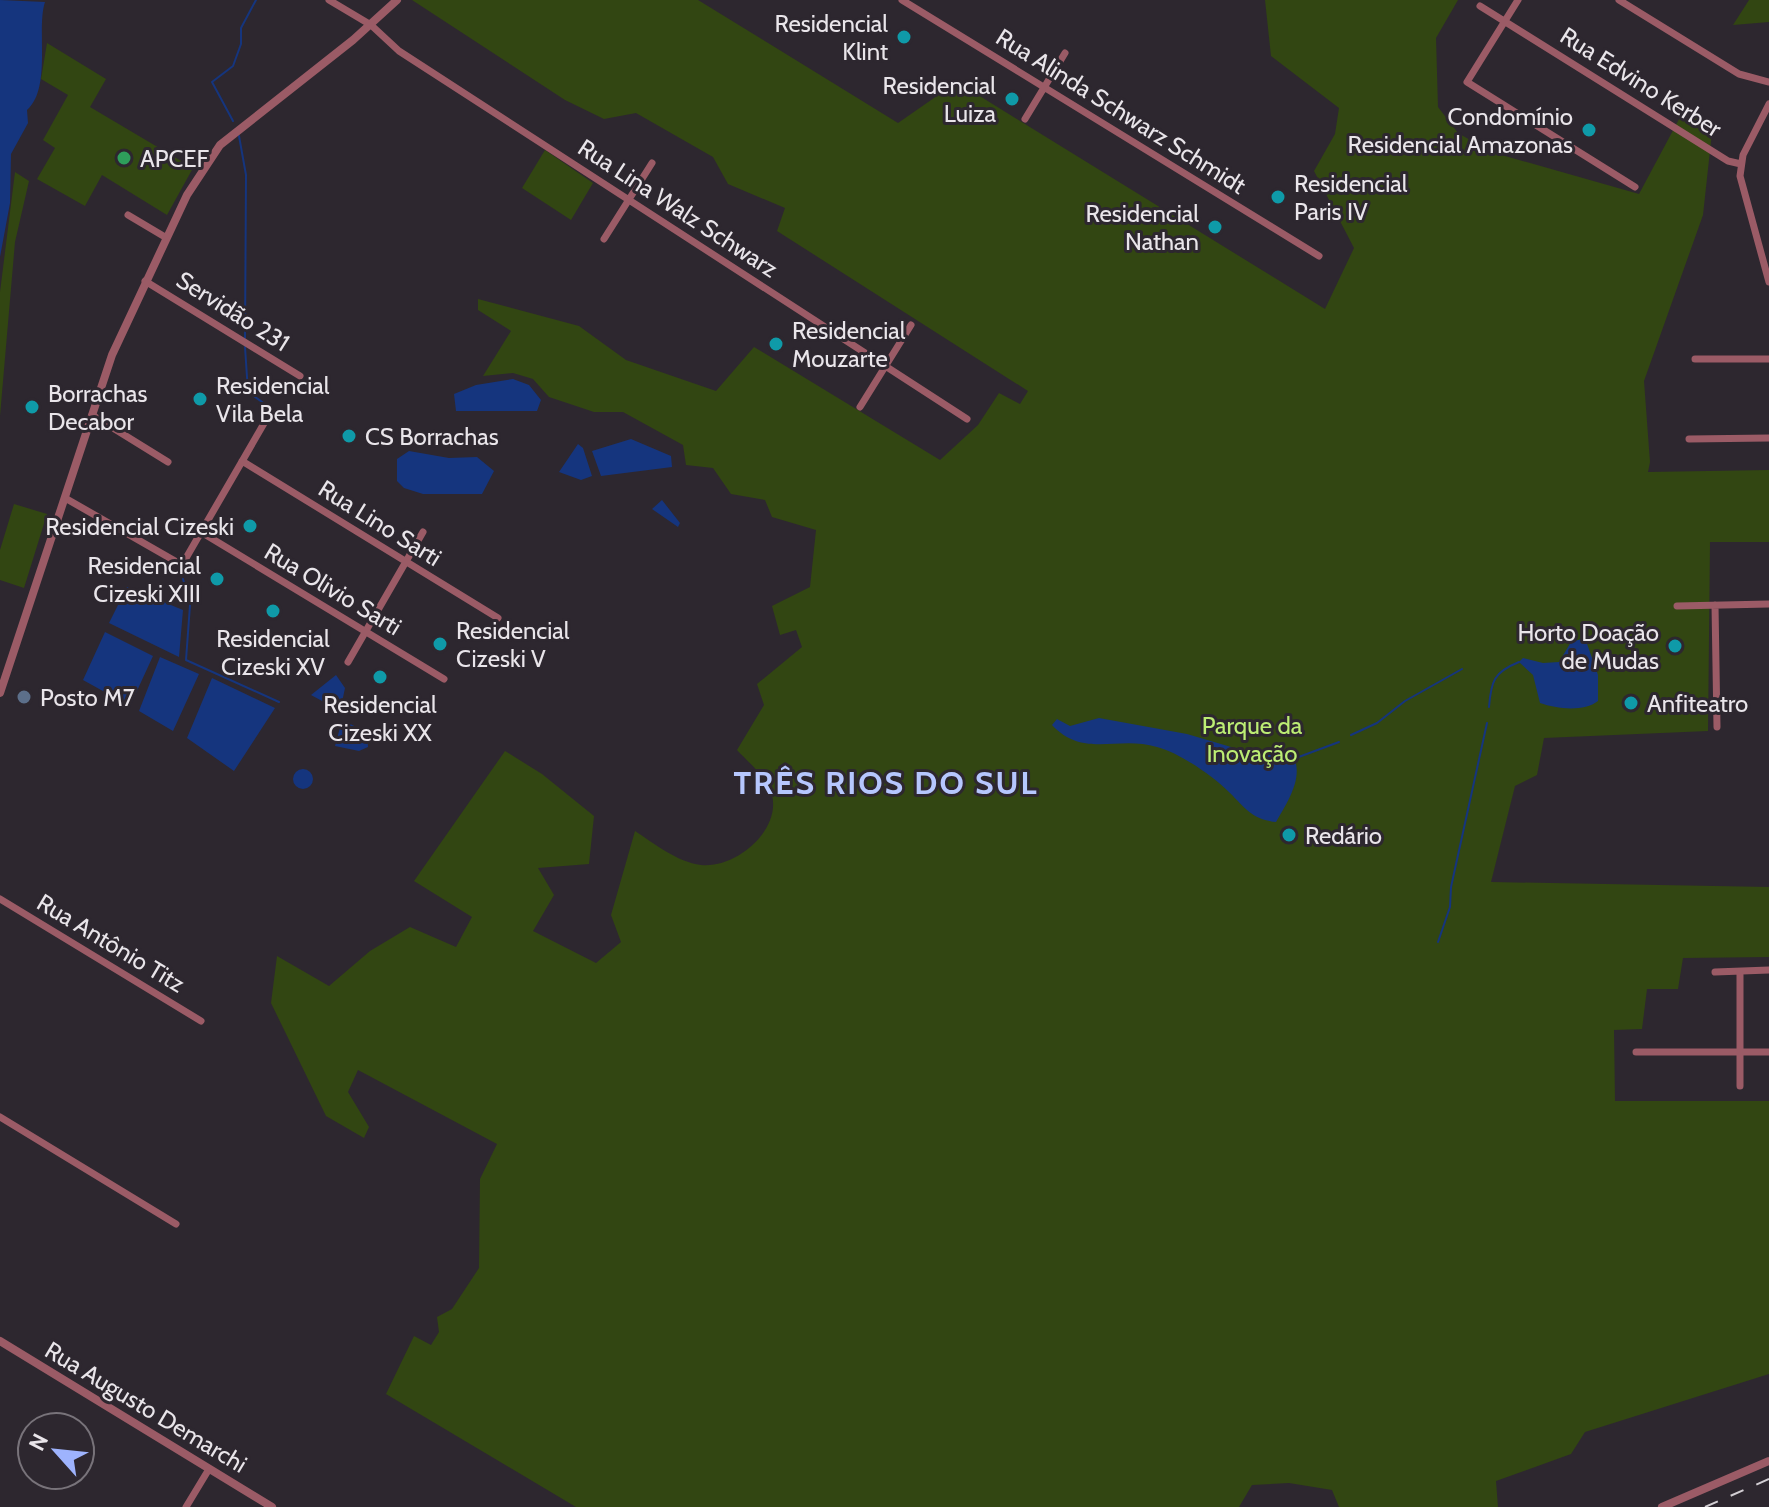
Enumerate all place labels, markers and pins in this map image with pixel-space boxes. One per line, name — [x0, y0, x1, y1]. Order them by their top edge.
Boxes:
place label: Residencial Klint — [774, 9, 888, 66]
marker: Residencial Klint — [895, 28, 913, 46]
place label: Residencial Luiza — [882, 71, 996, 128]
marker: Residencial Luiza — [1003, 90, 1021, 108]
place label: Condomínio Residencial Amazonas — [1348, 102, 1573, 159]
marker: Condomínio Residencial Amazonas — [1580, 121, 1598, 139]
place label: APCEF — [140, 144, 210, 173]
marker: APCEF — [115, 149, 133, 167]
place label: Residencial Paris IV — [1294, 169, 1408, 226]
marker: Residencial Paris IV — [1269, 188, 1287, 206]
place label: Residencial Nathan — [1085, 199, 1199, 256]
marker: Residencial Nathan — [1206, 218, 1224, 236]
place label: Residencial Mouzarte — [792, 316, 906, 373]
marker: Residencial Mouzarte — [767, 335, 785, 353]
place label: Residencial Vila Bela — [216, 371, 330, 428]
place label: Borrachas Decabor — [48, 379, 147, 436]
marker: Residencial Vila Bela — [191, 390, 209, 408]
marker: Borrachas Decabor — [23, 398, 41, 416]
place label: CS Borrachas — [365, 422, 499, 451]
marker: CS Borrachas — [340, 427, 358, 445]
place label: Residencial Cizeski — [45, 512, 234, 541]
marker: Residencial Cizeski — [241, 517, 259, 535]
place label: Residencial Cizeski XIII — [87, 551, 201, 608]
marker: Residencial Cizeski XIII — [208, 570, 226, 588]
marker: Residencial Cizeski XV — [264, 602, 282, 620]
place label: Residencial Cizeski V — [456, 616, 570, 673]
place label: Horto Doação de Mudas — [1517, 618, 1659, 675]
place label: Residencial Cizeski XV — [216, 624, 330, 681]
marker: Residencial Cizeski V — [431, 635, 449, 653]
marker: Horto Doação de Mudas — [1666, 637, 1684, 655]
marker: Residencial Cizeski XX — [371, 668, 389, 686]
place label: Posto M7 — [40, 683, 135, 712]
marker: Posto M7 — [15, 688, 33, 706]
place label: Anfiteatro — [1647, 689, 1748, 718]
place label: Residencial Cizeski XX — [323, 690, 437, 747]
marker: Anfiteatro — [1622, 694, 1640, 712]
place label: Redário — [1305, 821, 1382, 850]
marker: Redário — [1280, 826, 1298, 844]

